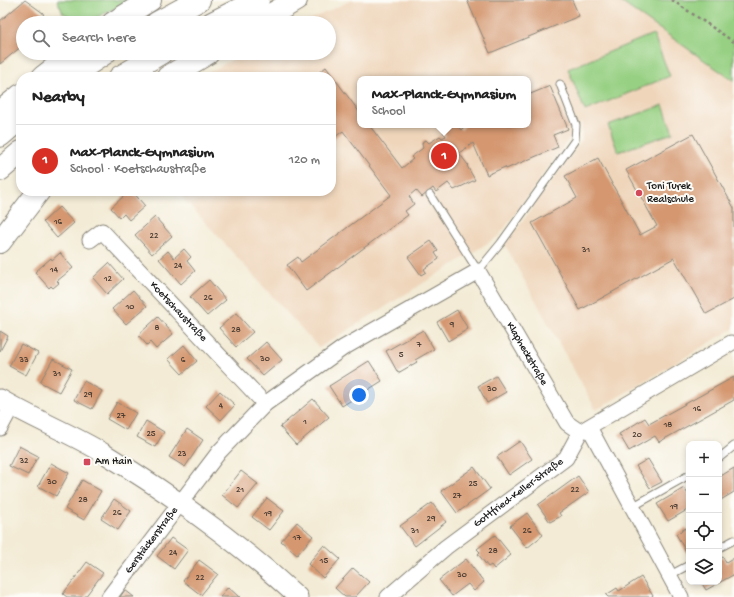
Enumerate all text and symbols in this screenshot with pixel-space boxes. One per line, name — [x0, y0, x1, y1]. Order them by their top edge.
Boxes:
search box — [16, 16, 336, 60]
icon: search — [30, 27, 52, 49]
text: Search here — [62, 29, 136, 47]
popup — [357, 76, 531, 128]
text: Max-Planck-Gymnasium — [372, 86, 516, 104]
text: Nearby — [32, 88, 85, 108]
text: School — [372, 104, 406, 119]
pin: 1 — [431, 141, 457, 171]
text: Max-Planck-Gymnasium — [70, 144, 214, 162]
text: 1 — [42, 153, 48, 168]
text: 120 m — [289, 153, 320, 168]
text: School · Koetschaustraße — [70, 162, 206, 177]
place label: Toni Turek Realschule — [646, 181, 694, 206]
marker: Toni Turek Realschule — [634, 188, 644, 198]
house number: 16 — [53, 217, 63, 228]
house number: 22 — [150, 231, 159, 242]
house number: 31 — [581, 245, 591, 256]
house number: 24 — [174, 261, 183, 272]
house number: 14 — [49, 265, 59, 276]
house number: 12 — [103, 274, 113, 285]
street label: Koetschaustraße — [147, 279, 209, 344]
house number: 26 — [204, 293, 213, 304]
house number: 10 — [125, 302, 134, 313]
house number: 9 — [449, 320, 455, 331]
street label: Klapheckstraße — [503, 320, 550, 388]
house number: 8 — [155, 323, 160, 334]
house number: 28 — [231, 325, 241, 336]
house number: 7 — [416, 340, 422, 351]
house number: 5 — [399, 350, 404, 361]
house number: 30 — [259, 354, 270, 365]
house number: 33 — [18, 355, 29, 366]
house number: 6 — [181, 355, 186, 366]
house number: 31 — [52, 369, 62, 380]
house number: 30 — [486, 384, 497, 395]
your location — [349, 385, 369, 405]
house number: 29 — [84, 390, 93, 401]
house number: 4 — [219, 401, 224, 412]
house number: 16 — [692, 404, 702, 415]
house number: 27 — [116, 411, 126, 422]
house number: 1 — [302, 417, 307, 428]
house number: 18 — [663, 420, 672, 431]
house number: 25 — [146, 429, 156, 440]
house number: 20 — [632, 430, 642, 441]
map controls — [686, 441, 722, 585]
button: + — [686, 441, 722, 477]
house number: 23 — [177, 449, 187, 460]
house number: 32 — [18, 456, 29, 467]
place label: Am Hain — [95, 456, 133, 468]
street label: Gottfried-Keller-Straße — [471, 456, 566, 530]
marker: Am Hain — [82, 457, 92, 467]
house number: 30 — [46, 477, 57, 488]
button: − — [686, 477, 722, 513]
house number: 25 — [468, 479, 478, 490]
house number: 21 — [236, 485, 244, 496]
house number: 22 — [571, 485, 580, 496]
house number: 27 — [452, 491, 462, 502]
house number: 28 — [78, 495, 88, 506]
house number: 19 — [669, 502, 679, 513]
street label: Gerstäckerstraße — [123, 505, 181, 576]
house number: 26 — [113, 508, 122, 519]
house number: 19 — [263, 509, 273, 520]
button: locate — [686, 513, 722, 549]
house number: 29 — [427, 514, 436, 525]
house number: 31 — [410, 526, 420, 537]
house number: 26 — [523, 526, 532, 537]
house number: 17 — [292, 533, 301, 544]
house number: 28 — [488, 546, 498, 557]
house number: 24 — [169, 548, 178, 559]
button: layers — [686, 549, 722, 585]
house number: 15 — [319, 556, 328, 567]
house number: 30 — [456, 570, 467, 581]
house number: 22 — [196, 573, 205, 584]

